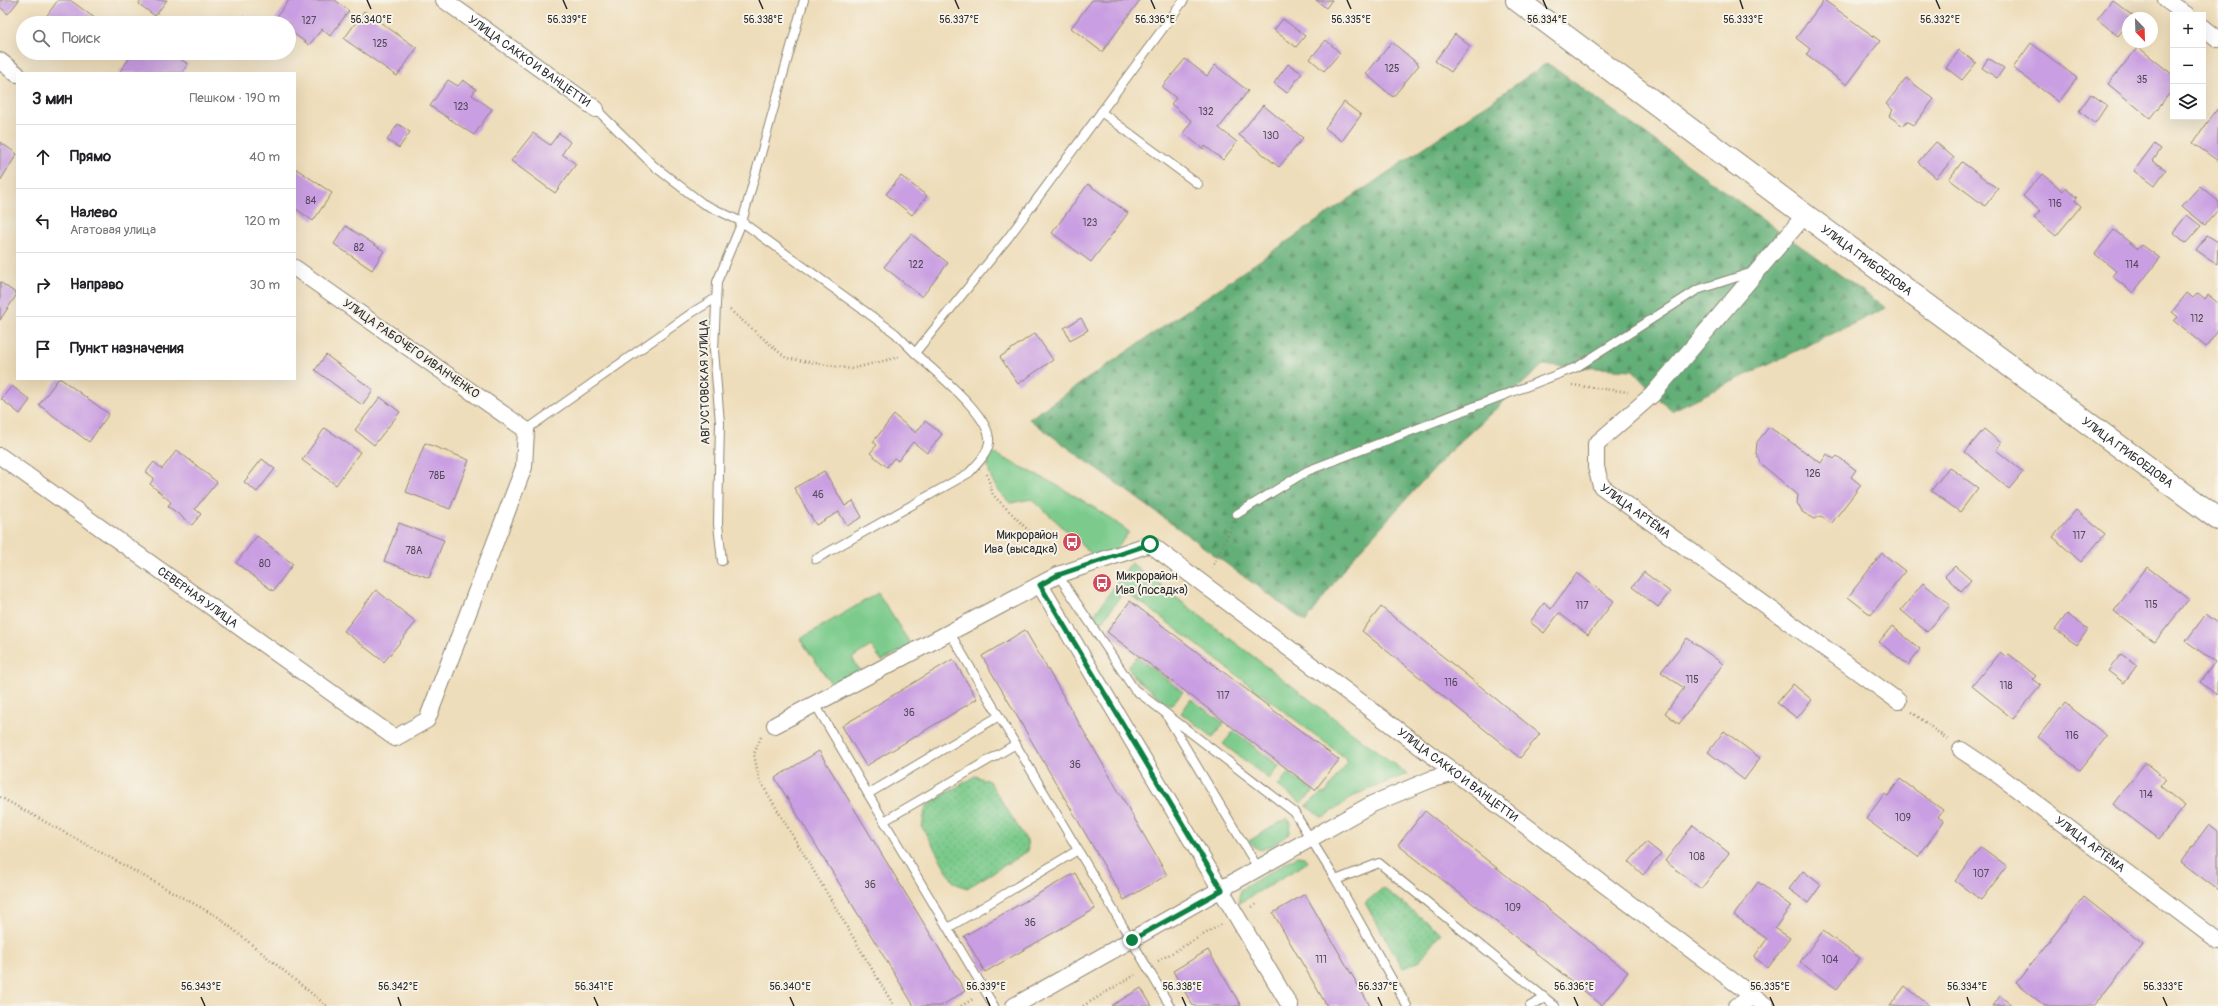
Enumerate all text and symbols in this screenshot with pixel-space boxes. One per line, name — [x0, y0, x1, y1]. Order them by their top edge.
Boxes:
street label: УЛИЦА САККО И ВАНЦЕТТИ — [465, 12, 593, 110]
north arrow — [2122, 12, 2158, 48]
map controls — [2170, 12, 2206, 120]
button: + — [2170, 12, 2206, 48]
text: 56.340°E — [350, 14, 392, 26]
text: 56.339°E — [547, 14, 587, 26]
text: 56.338°E — [743, 14, 783, 26]
text: 56.337°E — [939, 14, 979, 26]
text: 56.336°E — [1135, 14, 1175, 26]
text: 56.335°E — [1331, 14, 1371, 26]
text: 56.334°E — [1527, 14, 1567, 26]
text: 56.333°E — [1723, 14, 1763, 26]
text: 56.332°E — [1920, 14, 1960, 26]
house number: 127 — [302, 15, 317, 27]
search box — [16, 16, 296, 60]
icon: search — [30, 27, 52, 49]
text: Поиск — [62, 29, 101, 48]
house number: 125 — [373, 38, 387, 50]
button: − — [2170, 48, 2206, 84]
house number: 125 — [1385, 63, 1399, 75]
house number: 35 — [2137, 74, 2148, 86]
button: layers — [2170, 84, 2206, 120]
text: 3 мин — [32, 88, 72, 109]
text: Пешком · 190 m — [189, 90, 280, 106]
house number: 123 — [454, 101, 469, 113]
house number: 132 — [1198, 106, 1214, 118]
house number: 130 — [1263, 130, 1279, 142]
icon: ahead — [32, 146, 54, 168]
text: Прямо — [70, 147, 111, 166]
text: 40 m — [249, 149, 280, 165]
house number: 84 — [306, 195, 317, 207]
house number: 116 — [2048, 198, 2062, 210]
text: Налево — [70, 203, 117, 222]
icon: left — [32, 210, 54, 232]
text: 120 m — [244, 213, 280, 229]
house number: 123 — [1083, 217, 1098, 229]
text: Агатовая улица — [70, 222, 156, 238]
street label: УЛИЦА ГРИБОЕДОВА — [1818, 222, 1916, 299]
house number: 82 — [354, 242, 365, 254]
house number: 122 — [908, 259, 924, 271]
house number: 114 — [2125, 259, 2139, 271]
icon: right — [32, 274, 54, 296]
text: Направо — [70, 275, 124, 294]
text: 30 m — [250, 277, 280, 293]
street label: УЛИЦА РАБОЧЕГО ИВАНЧЕНКО — [340, 296, 483, 402]
house number: 112 — [2190, 313, 2204, 325]
street label: АВГУСТОВСКАЯ УЛИЦА — [696, 319, 714, 445]
icon: arrive — [32, 338, 54, 360]
text: Пункт назначения — [70, 339, 184, 358]
street label: УЛИЦА ГРИБОЕДОВА — [2079, 414, 2177, 491]
house number: 126 — [1805, 468, 1821, 480]
house number: 78Б — [429, 470, 445, 482]
street label: УЛИЦА АРТЁМА — [1597, 480, 1674, 542]
house number: 46 — [812, 489, 824, 501]
place label: Микрорайон Ива (высадка) — [984, 528, 1058, 557]
house number: 117 — [2072, 530, 2086, 542]
bus stop icon: Микрорайон Ива (высадка) — [1061, 531, 1083, 553]
route start — [1141, 535, 1159, 553]
house number: 78А — [406, 545, 423, 557]
house number: 80 — [259, 558, 271, 570]
street label: СЕВЕРНАЯ УЛИЦА — [155, 563, 241, 631]
place label: Микрорайон Ива (посадка) — [1116, 569, 1189, 598]
bus stop icon: Микрорайон Ива (посадка) — [1091, 572, 1113, 594]
house number: 115 — [2144, 599, 2158, 611]
house number: 117 — [1575, 600, 1589, 612]
house number: 115 — [1685, 674, 1699, 686]
house number: 116 — [1444, 677, 1458, 689]
house number: 118 — [2000, 680, 2012, 692]
house number: 117 — [1216, 690, 1230, 702]
house number: 36 — [903, 707, 915, 719]
street label: УЛИЦА САККО И ВАНЦЕТТИ — [1394, 725, 1521, 825]
house number: 116 — [2065, 730, 2079, 742]
house number: 36 — [1069, 759, 1081, 771]
house number: 114 — [2139, 789, 2153, 801]
house number: 109 — [1895, 812, 1911, 824]
street label: УЛИЦА АРТЁМА — [2052, 813, 2128, 876]
house number: 108 — [1689, 851, 1705, 863]
house number: 107 — [1973, 868, 1990, 880]
house number: 36 — [864, 879, 876, 891]
house number: 109 — [1505, 902, 1521, 914]
house number: 36 — [1024, 917, 1036, 929]
route end — [1123, 931, 1141, 949]
house number: 111 — [1315, 954, 1327, 966]
house number: 104 — [1822, 954, 1838, 966]
text: 56.343°E — [181, 981, 221, 993]
text: 56.342°E — [378, 981, 418, 993]
text: 56.341°E — [575, 981, 613, 993]
text: 56.340°E — [769, 981, 811, 993]
text: 56.339°E — [966, 981, 1006, 993]
text: 56.338°E — [1162, 981, 1202, 993]
text: 56.337°E — [1358, 981, 1398, 993]
text: 56.336°E — [1554, 981, 1594, 993]
text: 56.335°E — [1750, 981, 1790, 993]
text: 56.334°E — [1947, 981, 1987, 993]
text: 56.333°E — [2143, 981, 2183, 993]

